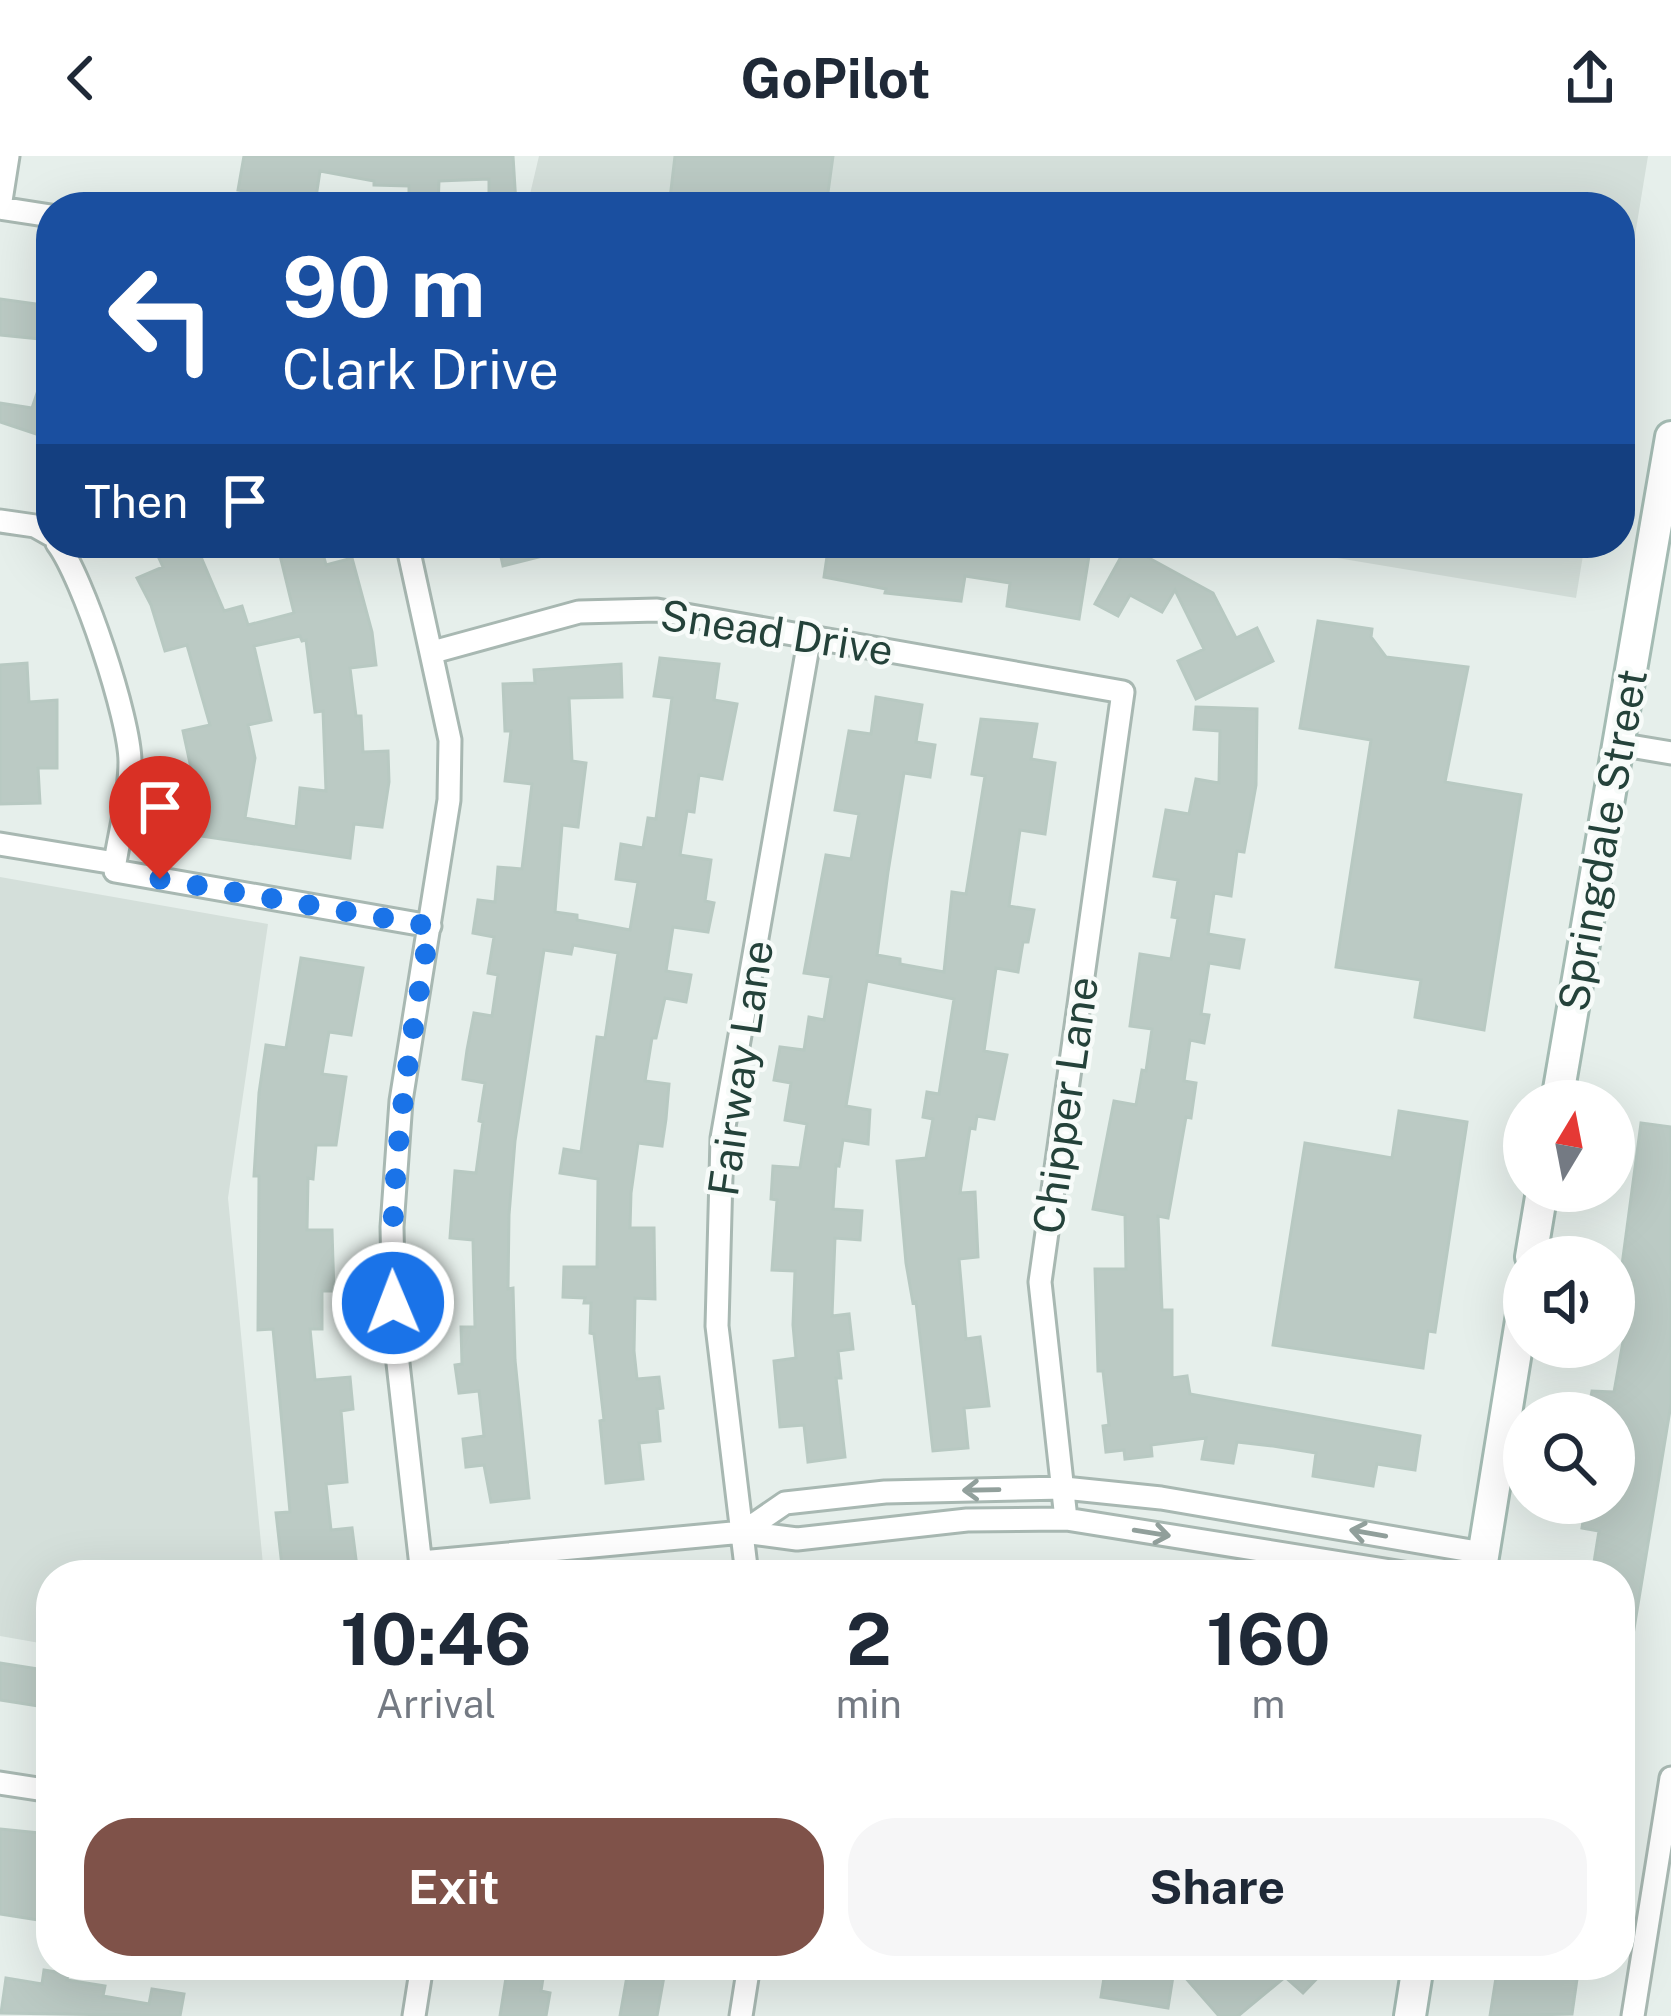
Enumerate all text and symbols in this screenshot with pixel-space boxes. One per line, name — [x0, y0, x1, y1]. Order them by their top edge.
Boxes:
icon: back — [48, 45, 114, 111]
icon: share — [1557, 45, 1623, 111]
text: GoPilot — [741, 47, 930, 110]
text: 90 m — [282, 237, 485, 336]
icon: left — [84, 240, 240, 396]
text: Clark Drive — [282, 338, 559, 401]
icon: arrive — [212, 468, 278, 534]
text: Then — [84, 475, 188, 528]
street label: Snead Drive — [657, 589, 897, 675]
street label: Springdale Street — [1548, 665, 1656, 1015]
pin — [109, 756, 211, 879]
icon: arrive — [127, 774, 193, 840]
street label: Fairway Lane — [698, 937, 782, 1199]
street label: Chipper Lane — [1023, 973, 1107, 1237]
north arrow — [1503, 1080, 1635, 1212]
map controls — [1503, 1080, 1635, 1524]
button: sound — [1503, 1236, 1635, 1368]
position arrow — [330, 1240, 456, 1366]
button: search — [1503, 1392, 1635, 1524]
one-way arrow — [962, 1478, 1001, 1501]
one-way arrow — [1349, 1521, 1388, 1544]
one-way arrow — [1131, 1522, 1170, 1545]
text: 10:46 — [340, 1597, 531, 1681]
text: 2 — [846, 1597, 892, 1681]
text: 160 — [1206, 1597, 1331, 1681]
text: Arrival — [376, 1681, 496, 1727]
text: min — [836, 1681, 902, 1727]
text: m — [1252, 1681, 1285, 1727]
button: Exit — [84, 1818, 824, 1956]
button: Share — [848, 1818, 1587, 1956]

